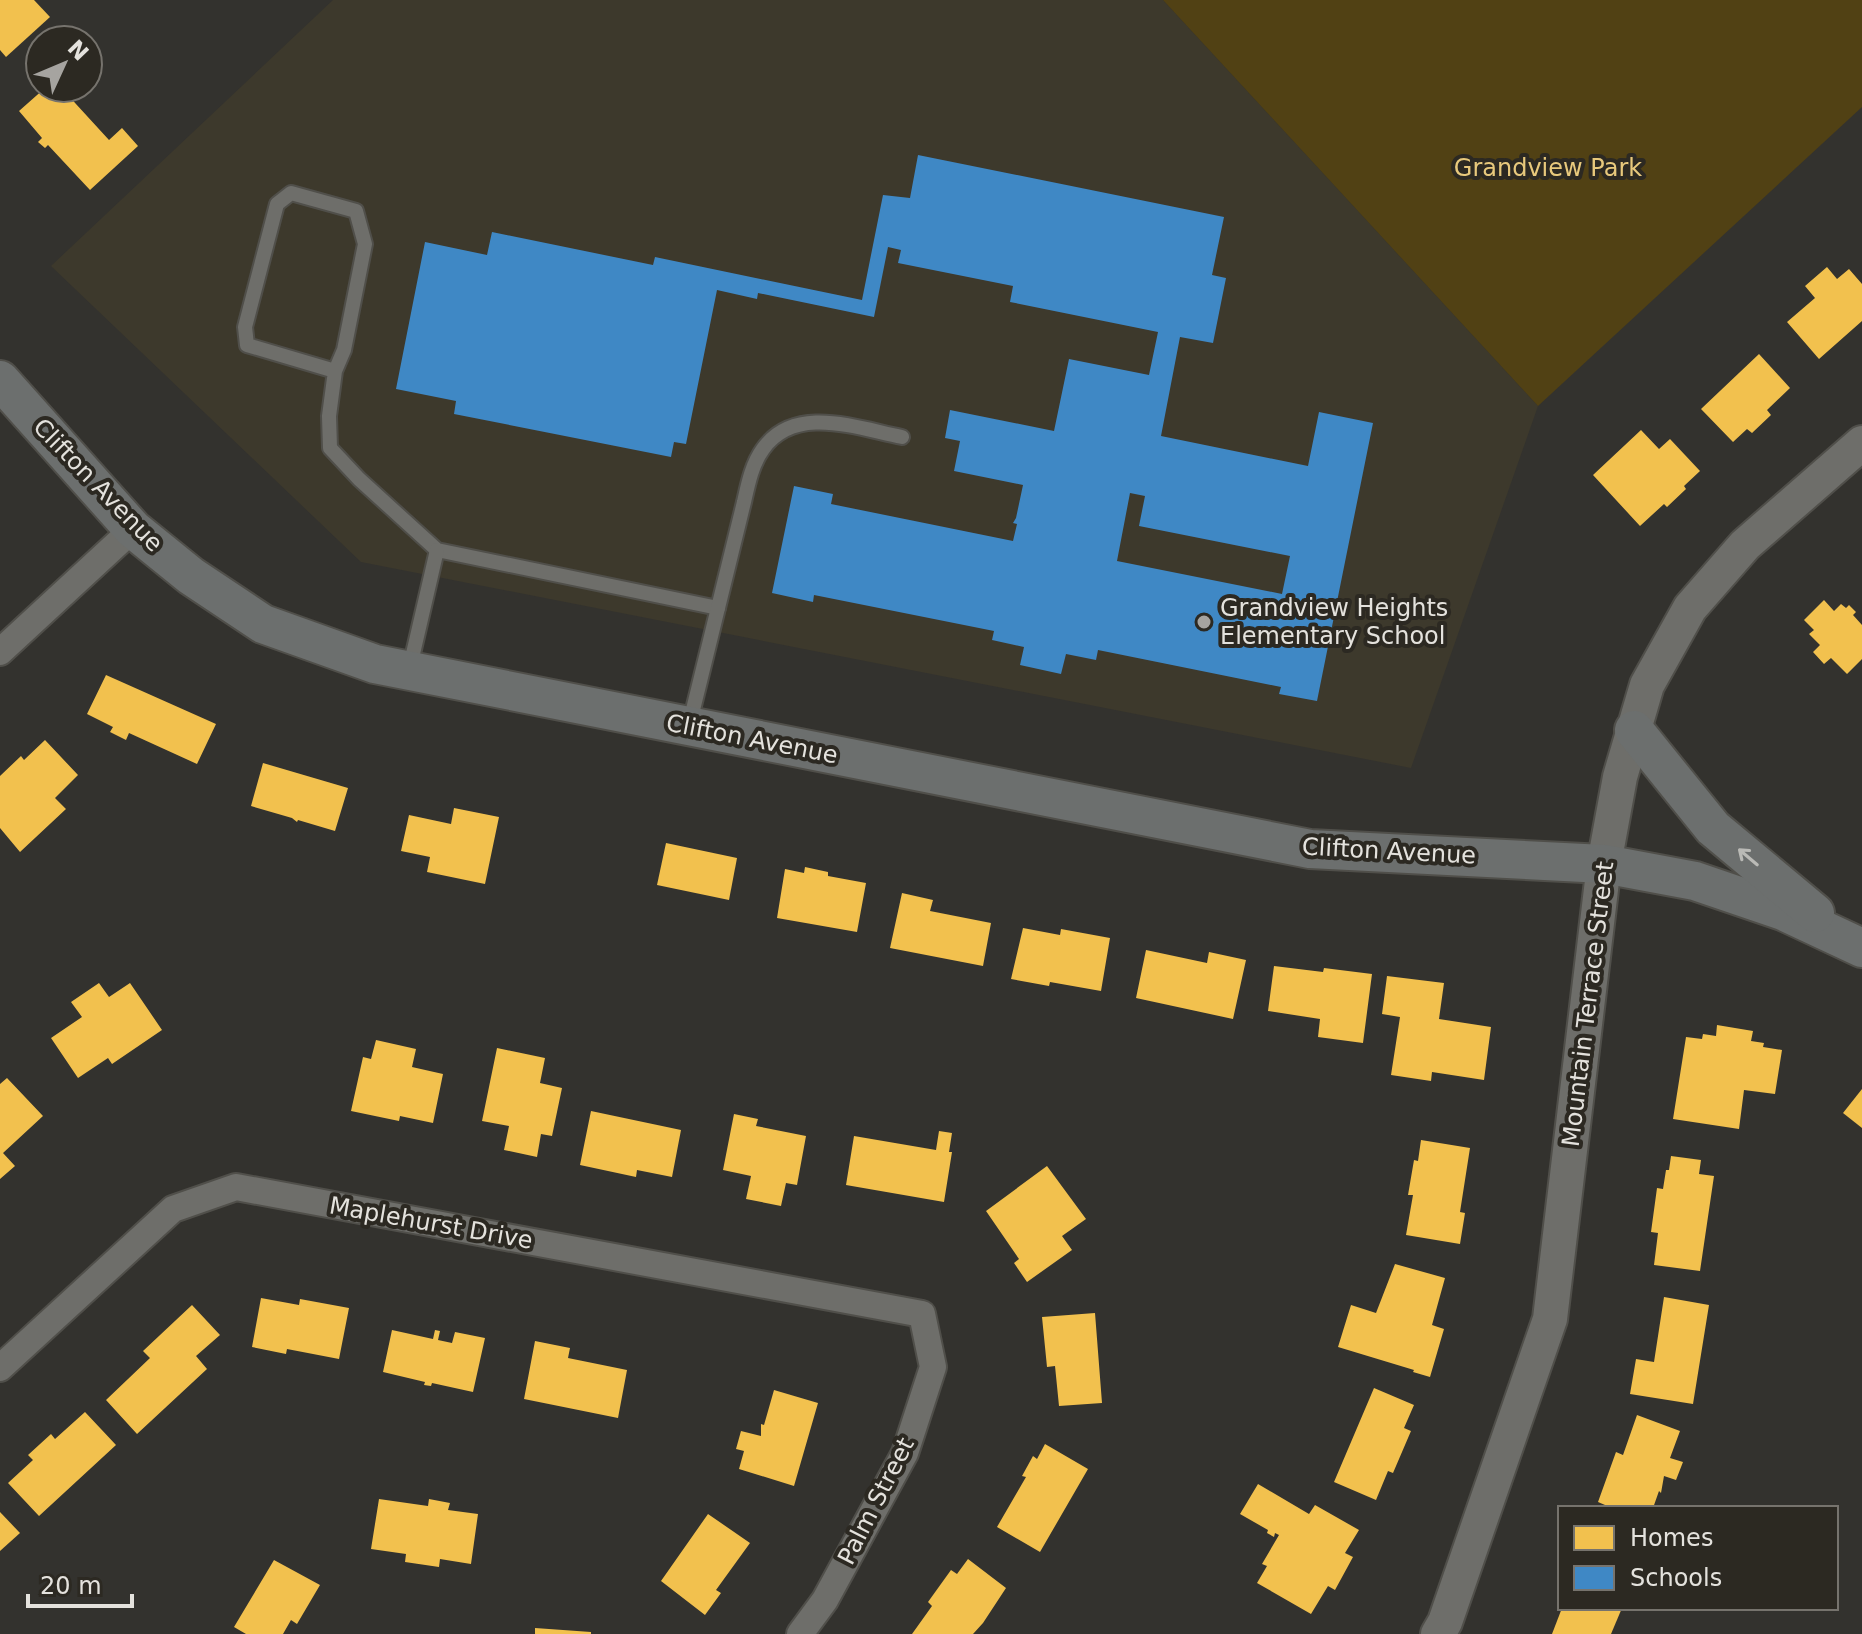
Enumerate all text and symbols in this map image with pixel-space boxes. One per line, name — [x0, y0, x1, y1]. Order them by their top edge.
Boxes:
north arrow — [24, 24, 104, 104]
text: N — [63, 35, 93, 66]
park label: Grandview Park — [1454, 154, 1642, 182]
street label: Clifton Avenue — [27, 413, 169, 557]
place label: Grandview Heights Elementary School — [1220, 594, 1448, 650]
marker: Grandview Heights Elementary School — [1195, 613, 1213, 631]
street label: Clifton Avenue — [664, 709, 840, 769]
street label: Clifton Avenue — [1301, 832, 1477, 870]
one-way arrow — [1738, 848, 1758, 866]
street label: Mountain Terrace Street — [1557, 860, 1619, 1148]
street label: Maplehurst Drive — [327, 1191, 535, 1255]
street label: Palm Street — [832, 1433, 920, 1569]
legend — [1558, 1506, 1838, 1610]
text: Homes — [1630, 1524, 1713, 1552]
scale bar — [28, 1558, 132, 1608]
text: Schools — [1630, 1564, 1722, 1592]
text: 20 m — [40, 1572, 102, 1600]

